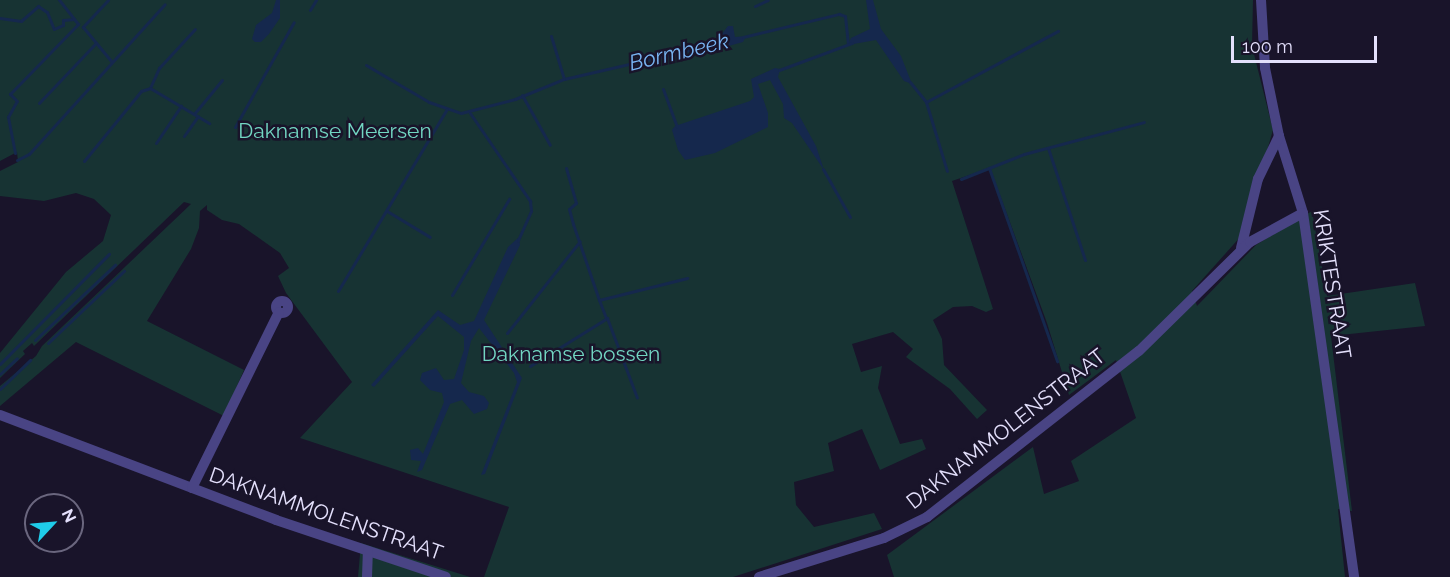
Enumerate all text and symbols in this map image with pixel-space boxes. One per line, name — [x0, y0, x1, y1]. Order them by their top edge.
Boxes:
scale bar — [1234, 24, 1380, 62]
water label: Bormbeek — [626, 28, 732, 76]
text: 100 m — [1242, 36, 1293, 57]
park label: Daknamse Meersen — [238, 118, 432, 144]
street label: KRIKTESTRAAT — [1308, 208, 1356, 360]
park label: Daknamse bossen — [482, 341, 660, 367]
street label: DAKNAMMOLENSTRAAT — [902, 344, 1110, 514]
street label: DAKNAMMOLENSTRAAT — [206, 462, 446, 566]
north arrow — [24, 493, 84, 553]
text: N — [58, 506, 80, 525]

